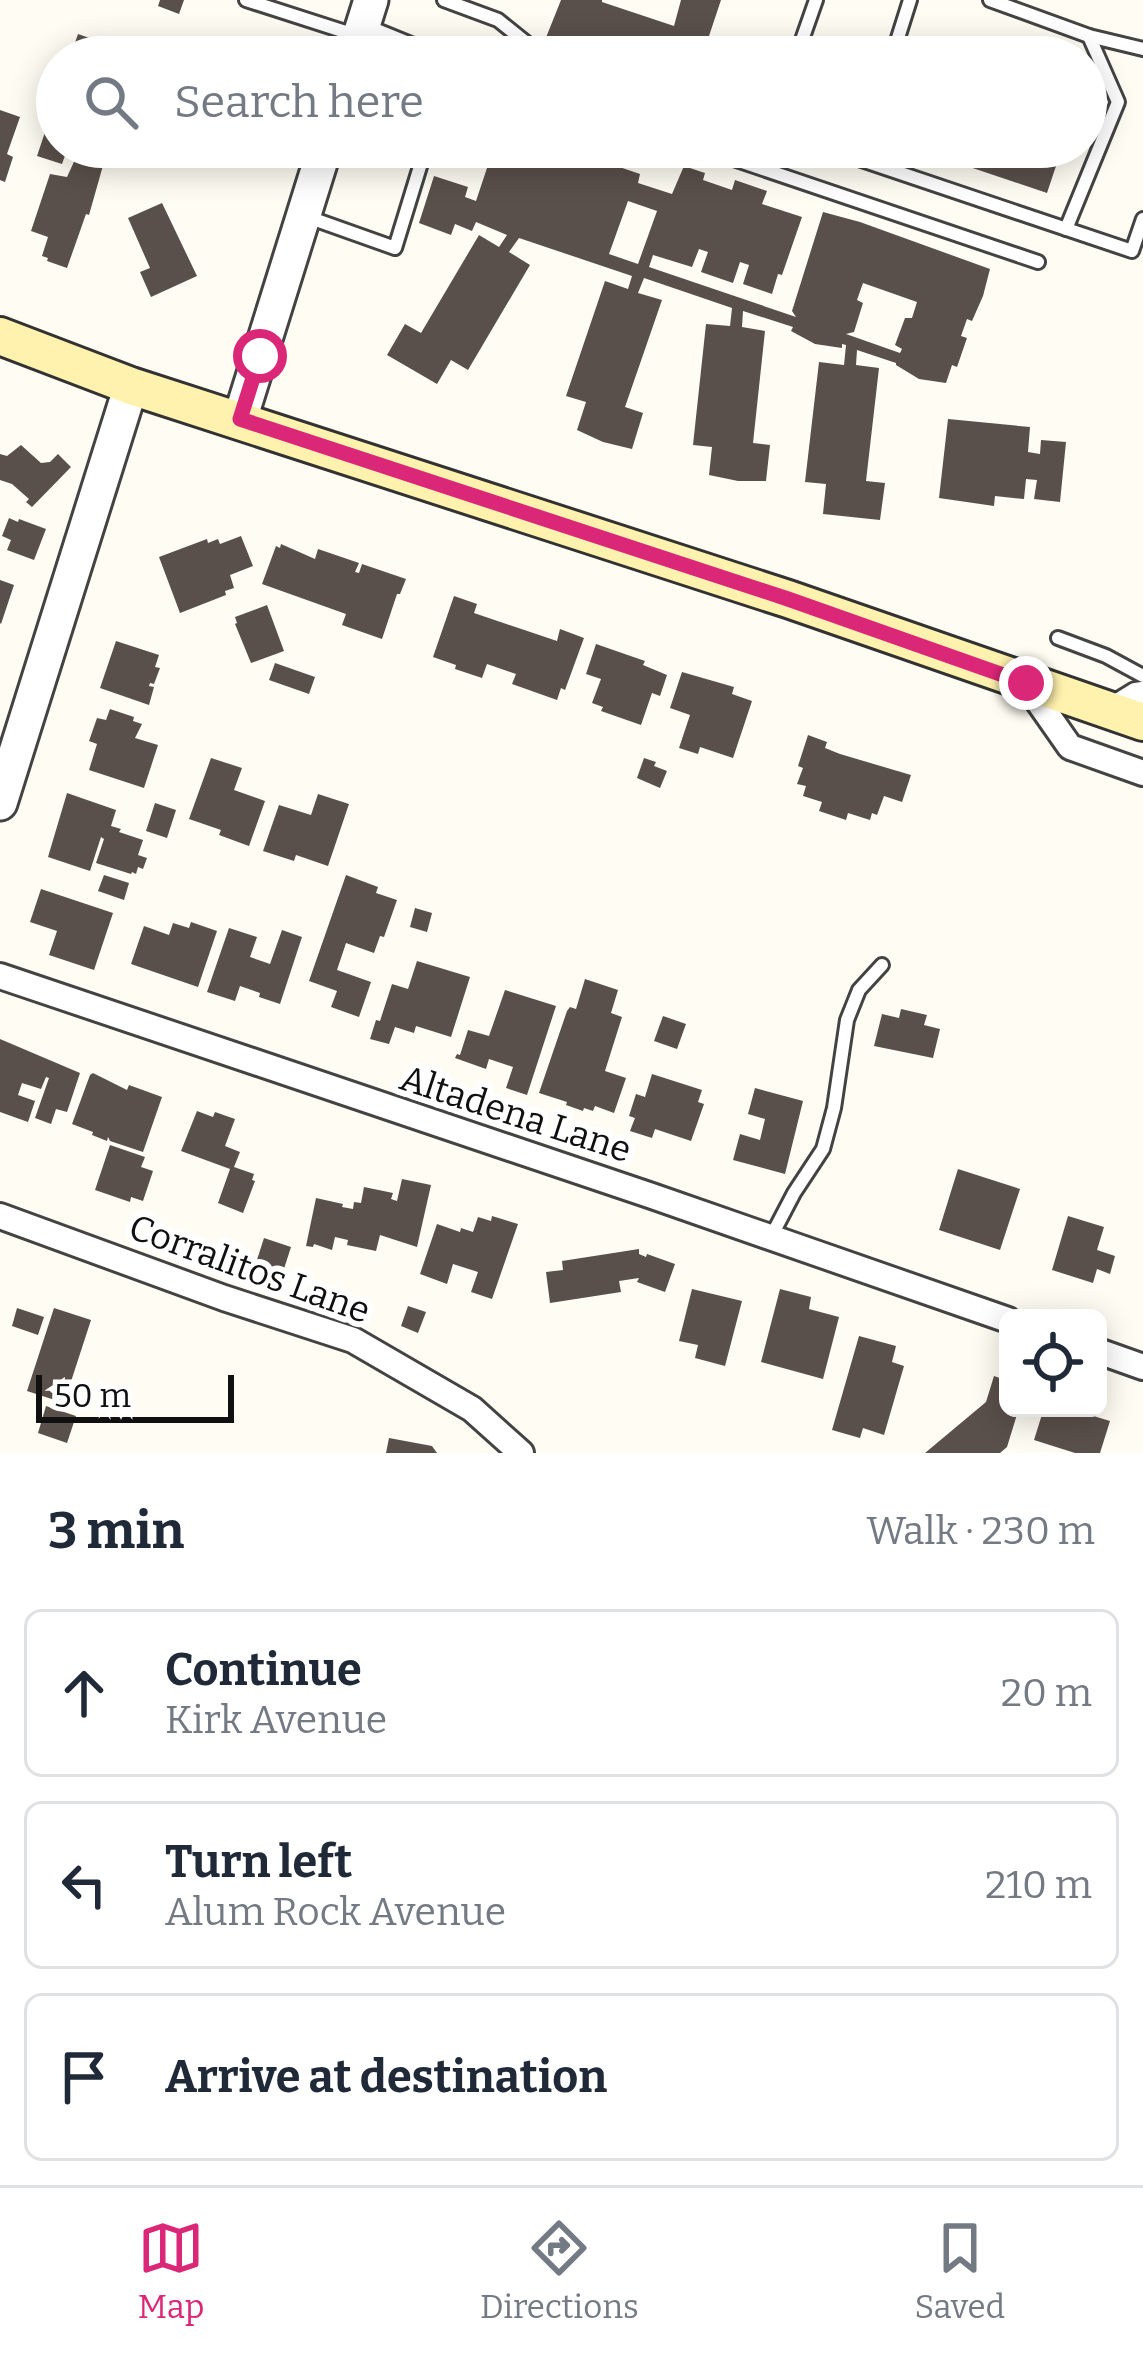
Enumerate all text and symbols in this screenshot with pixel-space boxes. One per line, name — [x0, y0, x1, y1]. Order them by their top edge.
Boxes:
search box — [36, 36, 1107, 168]
icon: search — [78, 69, 144, 135]
text: Search here — [174, 75, 424, 129]
route start — [233, 329, 287, 383]
route end — [999, 656, 1053, 710]
street label: Altadena Lane — [395, 1056, 637, 1172]
street label: Corralitos Lane — [123, 1205, 376, 1333]
map controls — [999, 1309, 1107, 1417]
button: locate — [999, 1309, 1107, 1417]
scale bar — [36, 1369, 234, 1422]
text: 50 m — [54, 1376, 131, 1416]
text: 3 min — [48, 1500, 184, 1562]
text: Walk · 230 m — [866, 1508, 1095, 1554]
text: Continue — [165, 1643, 362, 1697]
icon: ahead — [51, 1660, 117, 1726]
text: 20 m — [1001, 1670, 1092, 1716]
text: Kirk Avenue — [165, 1697, 387, 1743]
text: Turn left — [165, 1835, 352, 1889]
icon: left — [51, 1852, 117, 1918]
text: 210 m — [985, 1862, 1092, 1908]
text: Alum Rock Avenue — [165, 1889, 506, 1935]
icon: arrive — [51, 2044, 117, 2110]
text: Arrive at destination — [165, 2050, 607, 2104]
tab: Map — [138, 2215, 204, 2327]
tab: Directions — [480, 2215, 639, 2327]
tab: Saved — [915, 2215, 1005, 2327]

